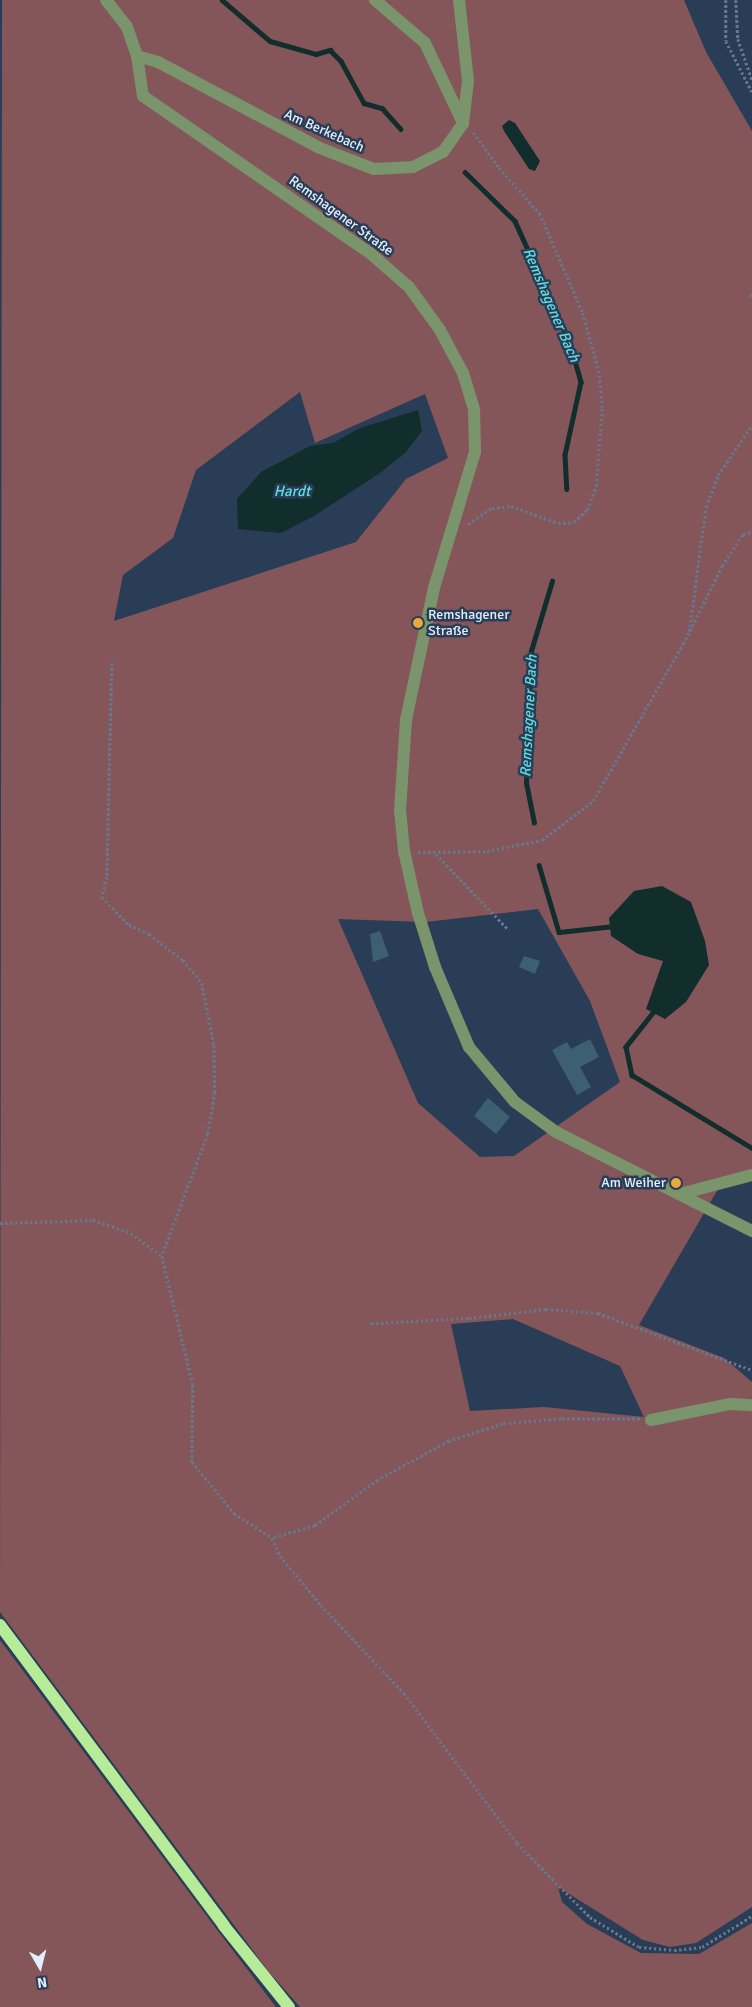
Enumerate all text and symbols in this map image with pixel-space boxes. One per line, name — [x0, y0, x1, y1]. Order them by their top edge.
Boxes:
street label: Am Berkebach — [281, 106, 367, 156]
street label: Remshagener Straße — [285, 172, 397, 260]
water label: Remshagener Bach — [519, 245, 583, 365]
water label: Hardt — [274, 483, 310, 501]
place label: Remshagener Straße — [428, 607, 509, 640]
marker: Remshagener Straße — [412, 617, 424, 629]
water label: Remshagener Bach — [517, 654, 541, 778]
place label: Am Weiher — [601, 1175, 666, 1191]
marker: Am Weiher — [670, 1177, 682, 1189]
north arrow — [15, 1942, 65, 1992]
text: N — [36, 1973, 48, 1991]

